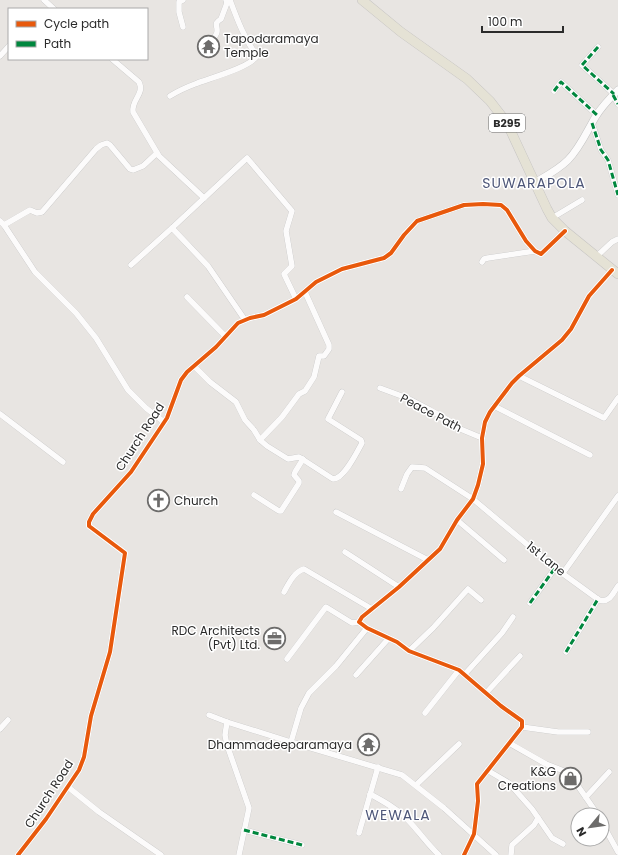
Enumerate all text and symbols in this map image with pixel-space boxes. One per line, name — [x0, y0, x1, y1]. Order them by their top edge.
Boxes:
legend — [8, 8, 148, 60]
scale bar — [482, 8, 563, 34]
text: 100 m — [488, 13, 522, 30]
text: Cycle path — [44, 15, 109, 32]
place label: Tapodaramaya Temple — [224, 30, 319, 61]
temple icon: Tapodaramaya Temple — [195, 33, 221, 59]
text: Path — [44, 35, 71, 52]
road number: B295 — [489, 114, 525, 132]
district label: SUWARAPOLA — [482, 173, 586, 193]
street label: Peace Path — [397, 389, 465, 436]
street label: Church Road — [111, 399, 168, 474]
church icon: Church — [145, 488, 171, 514]
place label: Church — [174, 492, 218, 509]
street label: 1st Lane — [523, 538, 570, 580]
place label: RDC Architects (Pvt) Ltd. — [172, 622, 260, 653]
office icon: RDC Architects (Pvt) Ltd. — [262, 625, 288, 651]
temple icon: Dhammadeeparamaya — [355, 732, 381, 758]
place label: Dhammadeeparamaya — [208, 736, 352, 753]
street label: Church Road — [20, 756, 77, 831]
place label: K&G Creations — [498, 763, 556, 794]
shop icon: K&G Creations — [558, 766, 584, 792]
district label: WEWALA — [365, 805, 431, 825]
north arrow — [570, 807, 610, 847]
text: N — [572, 824, 590, 839]

